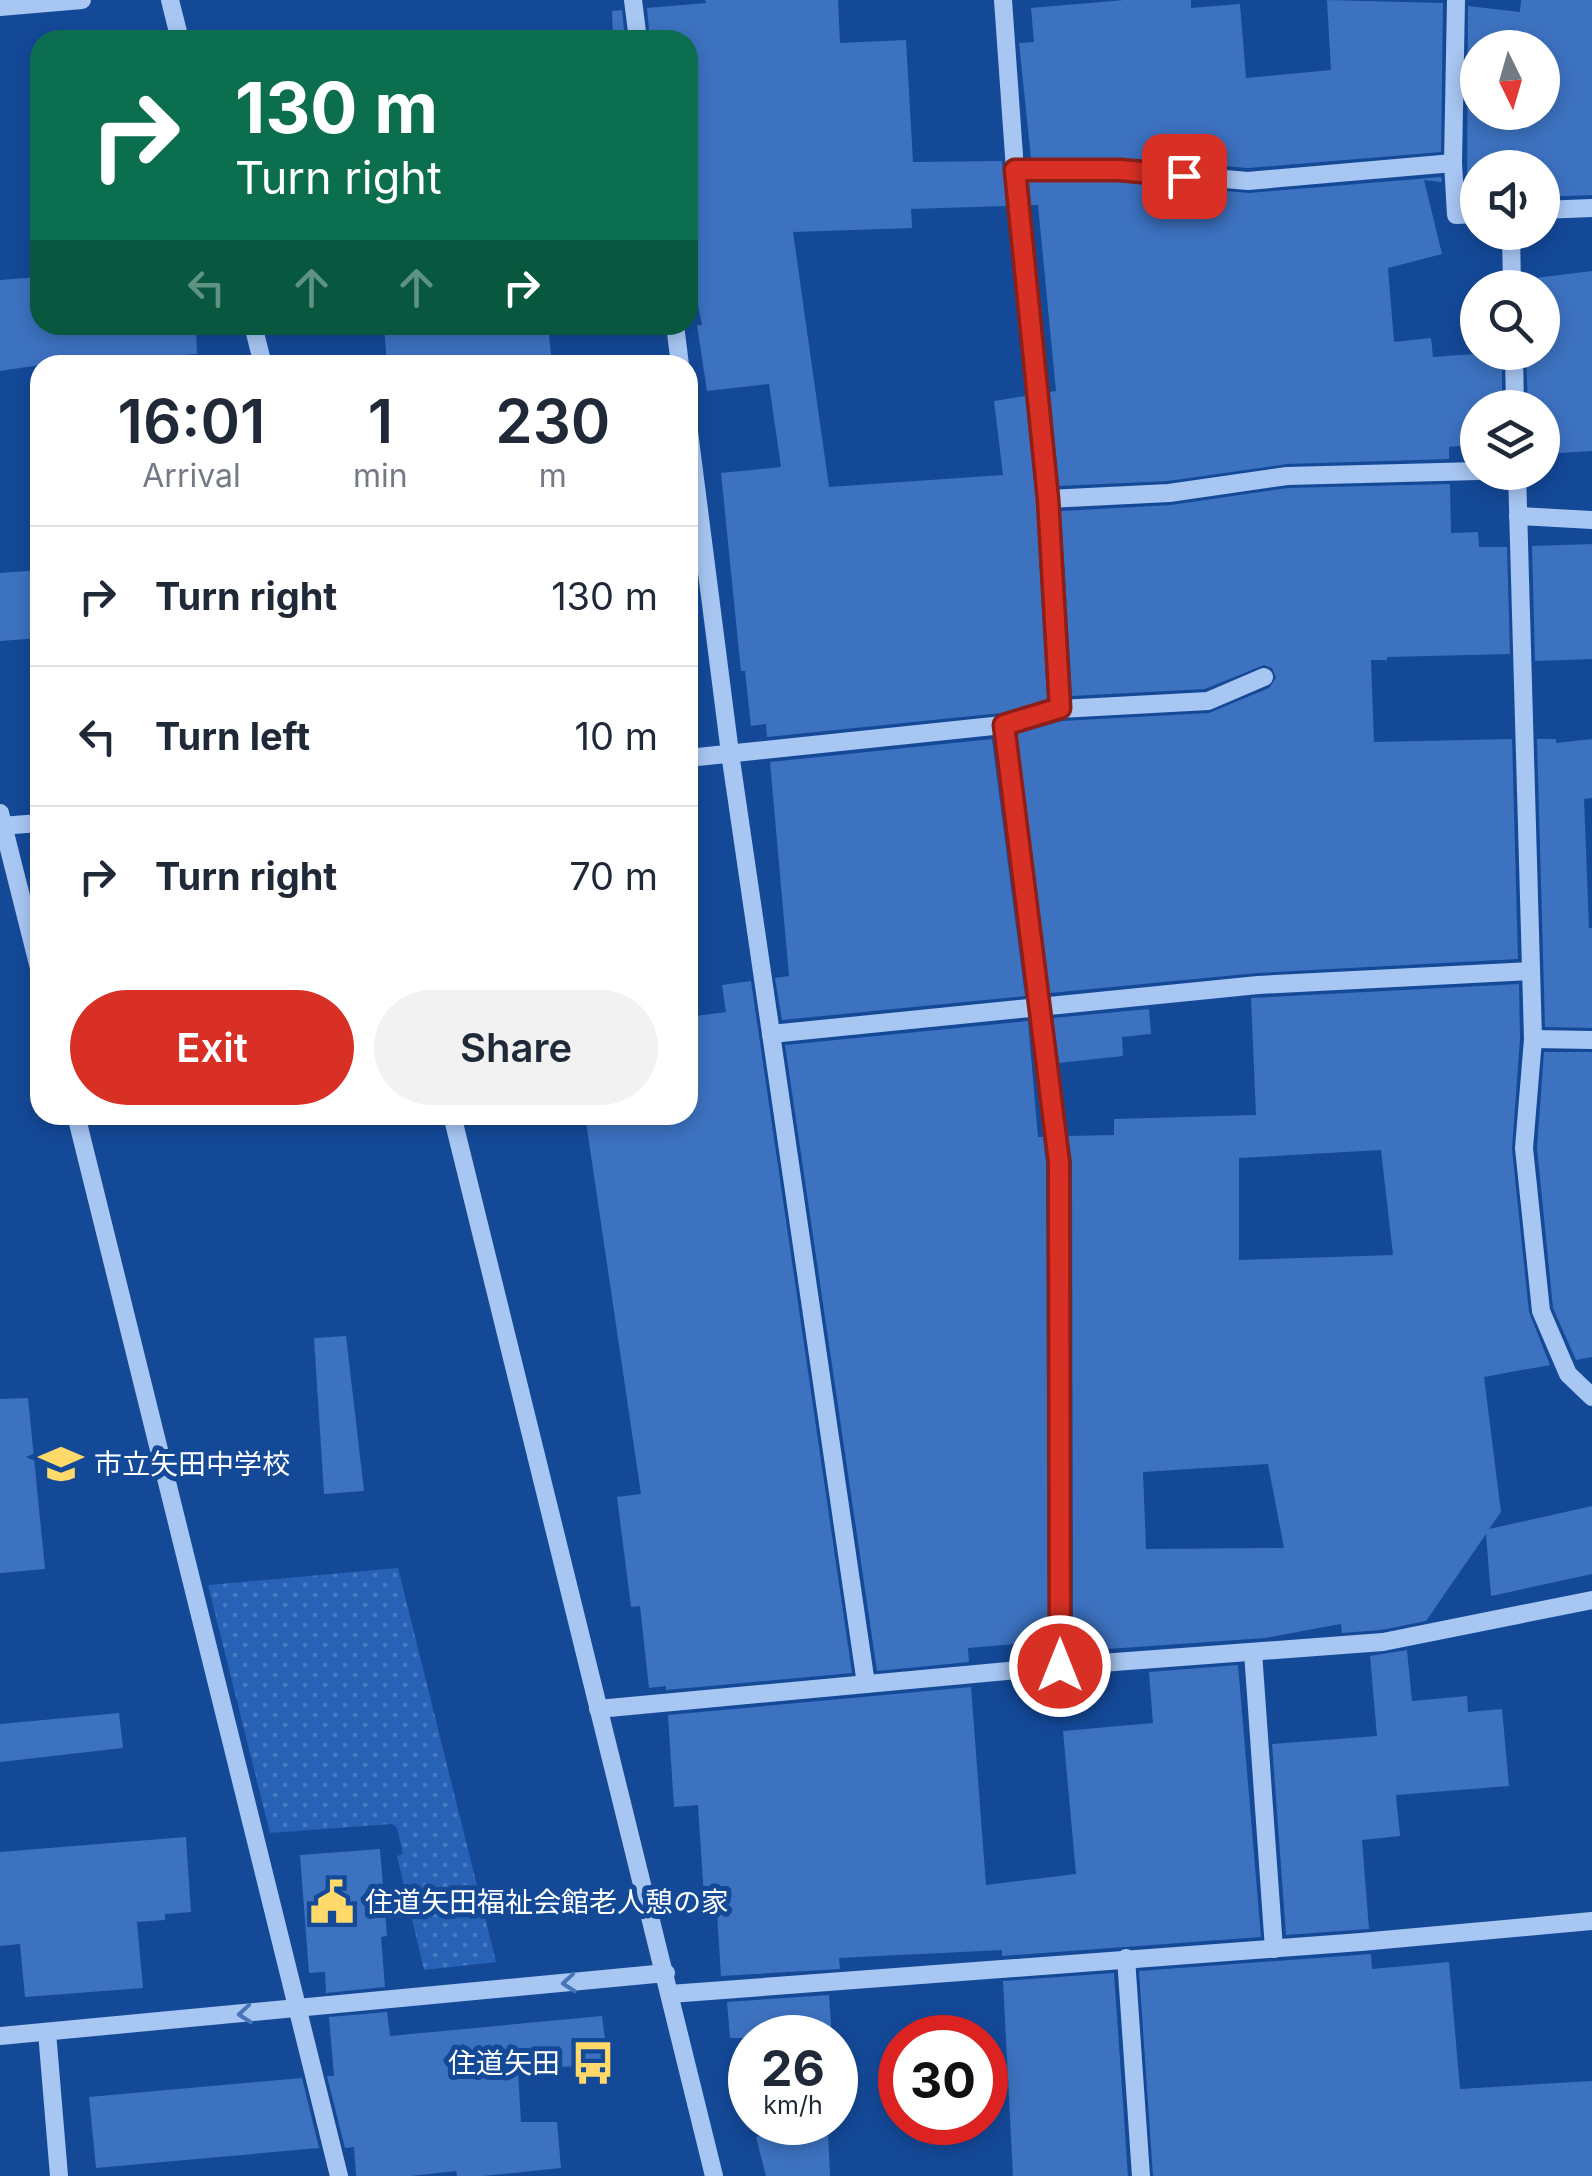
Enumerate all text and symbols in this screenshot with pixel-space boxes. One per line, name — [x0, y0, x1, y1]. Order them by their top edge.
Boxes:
north arrow — [1460, 30, 1560, 130]
map controls — [1460, 30, 1560, 490]
text: 130 m — [235, 65, 438, 150]
icon: right — [70, 70, 200, 200]
pin — [1142, 134, 1227, 219]
icon: arrive — [1157, 149, 1212, 204]
text: Turn right — [235, 150, 442, 205]
button: sound — [1460, 150, 1560, 250]
icon: left — [179, 260, 234, 315]
icon: ahead — [284, 260, 339, 315]
icon: ahead — [389, 260, 444, 315]
icon: right — [494, 260, 549, 315]
button: search — [1460, 270, 1560, 370]
text: 16:01 — [118, 385, 265, 457]
text: 1 — [368, 385, 393, 457]
text: 230 — [495, 385, 610, 457]
button: layers — [1460, 390, 1560, 490]
text: Arrival — [142, 456, 241, 495]
text: min — [353, 456, 408, 495]
text: m — [539, 456, 567, 495]
icon: right — [70, 569, 125, 624]
text: Turn right — [155, 573, 337, 619]
text: 130 m — [551, 573, 658, 619]
icon: left — [70, 709, 125, 764]
text: Turn left — [155, 713, 310, 759]
text: 10 m — [575, 713, 658, 759]
icon: right — [70, 849, 125, 904]
text: Turn right — [155, 853, 337, 899]
text: 70 m — [569, 853, 658, 899]
button: Exit — [70, 990, 354, 1105]
button: Share — [374, 990, 658, 1105]
school or university icon: 市立矢田中学校 — [37, 1440, 85, 1488]
place label: 市立矢田中学校 — [94, 1447, 290, 1481]
position arrow — [1008, 1614, 1112, 1718]
public building icon: 住道矢田福祉会館老人憩の家 — [308, 1878, 356, 1926]
place label: 住道矢田福祉会館老人憩の家 — [365, 1885, 729, 1919]
one-way arrow — [560, 1972, 576, 1993]
one-way arrow — [237, 2002, 253, 2024]
speed limit sign: 30 — [878, 2015, 1008, 2145]
text: 26 — [761, 2038, 825, 2098]
bus stop icon: 住道矢田 — [569, 2039, 617, 2087]
place label: 住道矢田 — [448, 2046, 560, 2080]
text: km/h — [763, 2090, 823, 2120]

